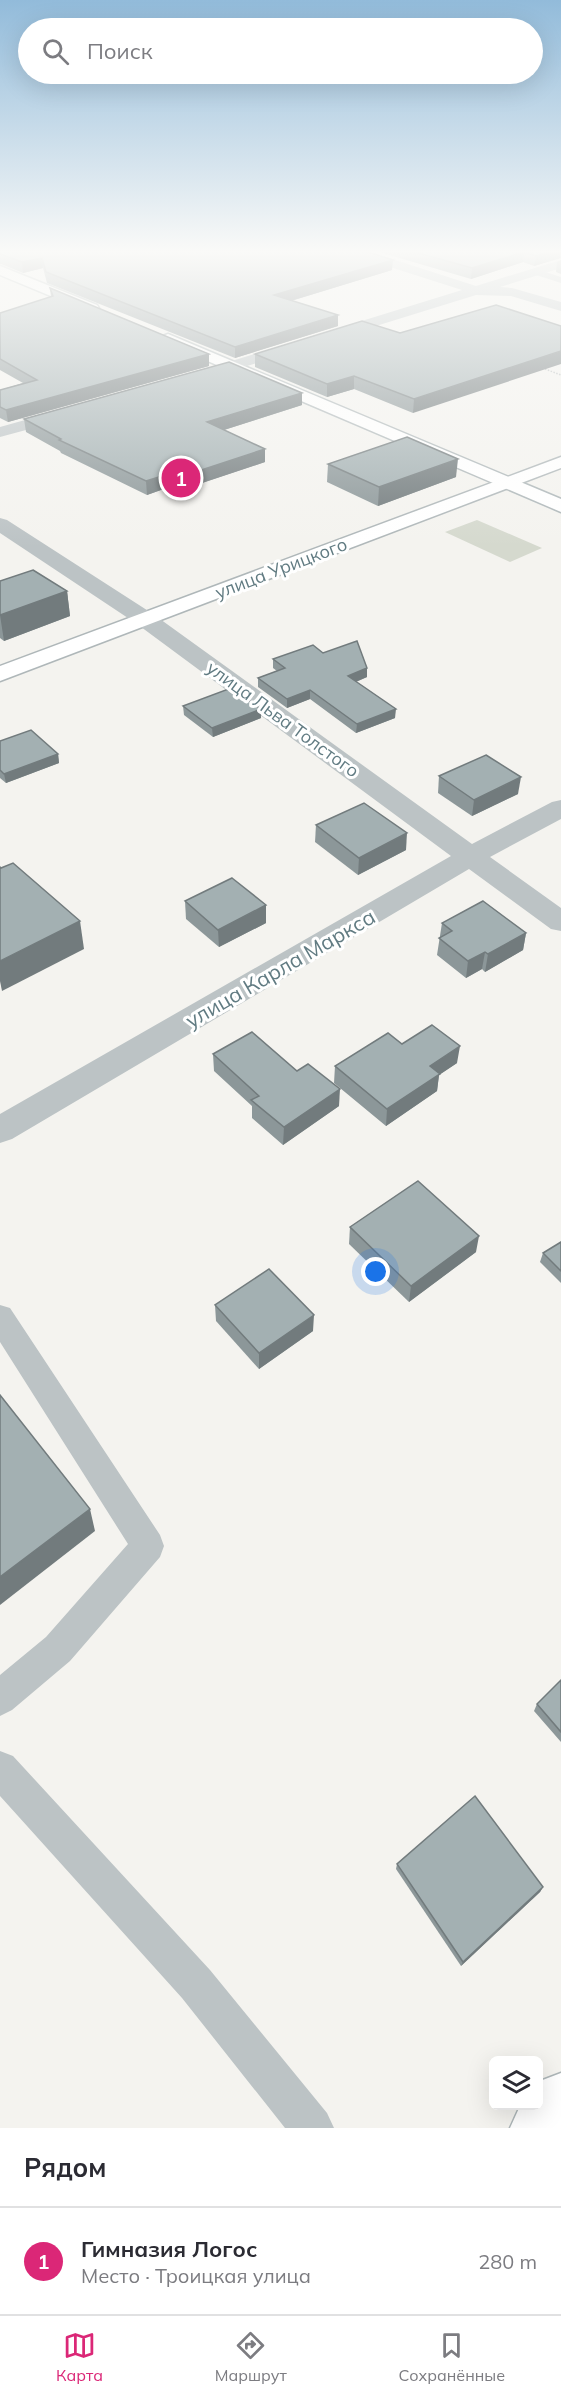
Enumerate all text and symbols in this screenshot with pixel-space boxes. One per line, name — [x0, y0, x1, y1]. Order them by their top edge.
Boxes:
search box — [18, 18, 543, 84]
icon: search — [39, 35, 72, 68]
text: Поиск — [87, 37, 153, 65]
pin: 1 — [162, 456, 201, 500]
street label: улица Урицкого — [212, 532, 350, 604]
street label: улица Льва Толстого — [202, 656, 364, 782]
street label: улица Карла Маркса — [180, 903, 380, 1033]
your location — [361, 1257, 390, 1286]
map controls — [489, 2056, 543, 2110]
button: layers — [489, 2056, 543, 2110]
text: Рядом — [24, 2151, 107, 2184]
text: Гимназия Логос — [81, 2235, 257, 2263]
text: 1 — [38, 2249, 50, 2274]
text: 280 m — [478, 2249, 537, 2274]
text: Место · Троицкая улица — [81, 2263, 311, 2288]
tab: Карта — [56, 2329, 103, 2385]
tab: Маршрут — [215, 2329, 287, 2385]
tab: Сохранённые — [399, 2329, 505, 2385]

